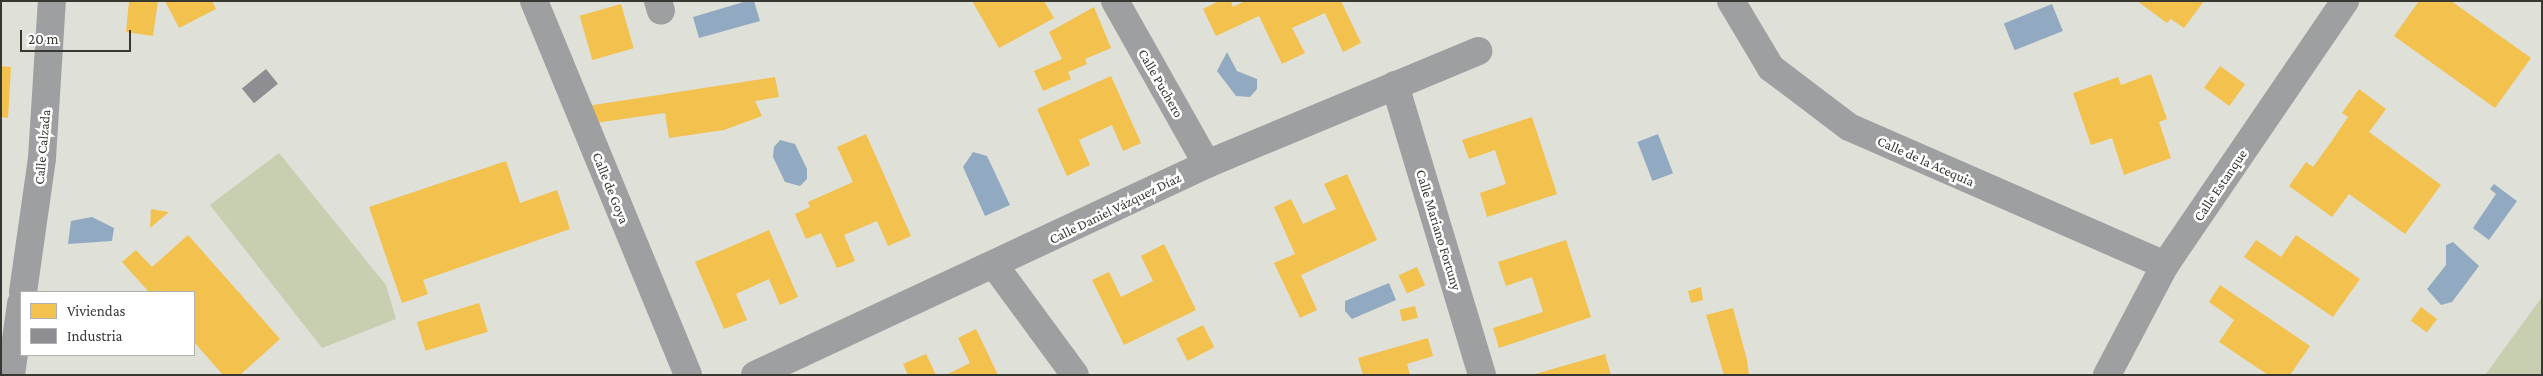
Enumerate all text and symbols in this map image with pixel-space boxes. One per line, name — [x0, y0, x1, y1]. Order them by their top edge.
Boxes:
scale bar — [22, 20, 134, 52]
text: 20 m — [28, 31, 59, 47]
street label: Calle Puchero — [1135, 46, 1187, 120]
street label: Calle Calzada — [30, 109, 54, 185]
street label: Calle de la Acequia — [1875, 132, 1977, 190]
street label: Calle Estanque — [2190, 146, 2250, 224]
street label: Calle de Goya — [589, 150, 633, 226]
street label: Calle Mariano Fortuny — [1413, 167, 1465, 293]
street label: Calle Daniel Vázquez Díaz — [1046, 169, 1184, 247]
legend — [20, 291, 195, 356]
text: Viviendas — [67, 303, 126, 319]
text: Industria — [67, 328, 123, 344]

